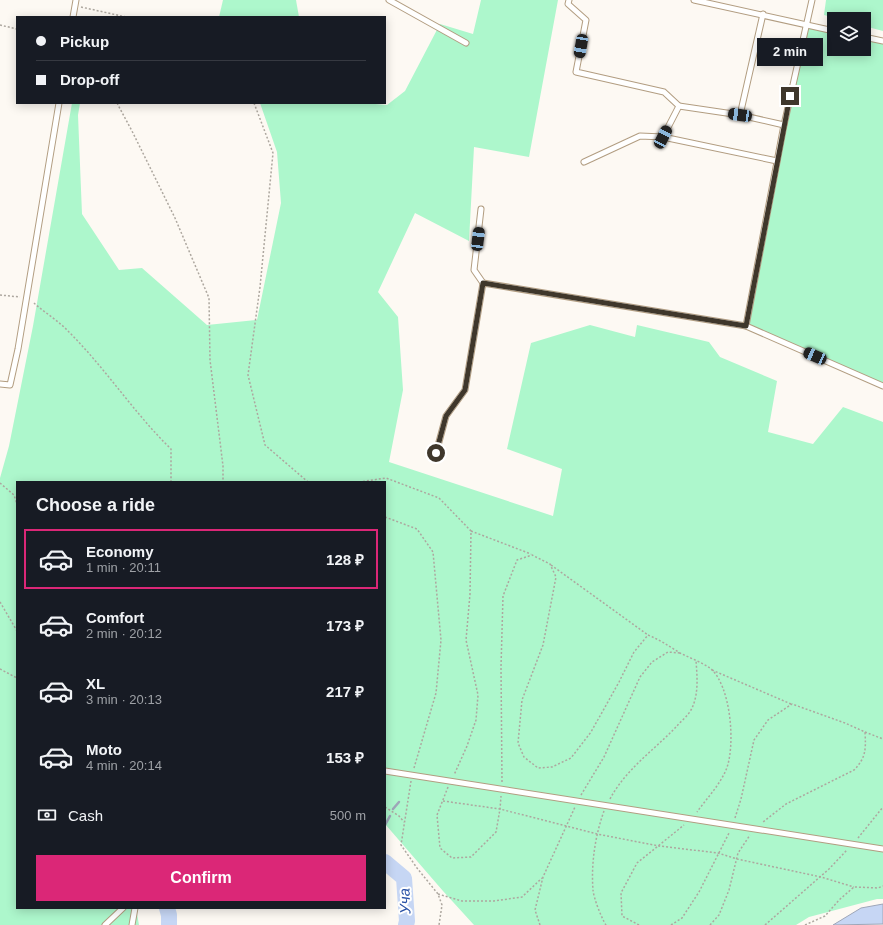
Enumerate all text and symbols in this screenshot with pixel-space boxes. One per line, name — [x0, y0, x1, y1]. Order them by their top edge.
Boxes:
map controls — [827, 12, 871, 56]
button: layers — [827, 12, 871, 56]
text: Pickup — [60, 33, 109, 50]
car — [573, 33, 589, 59]
callout: 2 min — [757, 38, 823, 66]
text: 2 min — [773, 44, 807, 59]
text: Drop-off — [60, 71, 119, 88]
route end — [781, 87, 799, 105]
car — [727, 107, 753, 123]
car — [652, 124, 674, 150]
car — [471, 226, 485, 252]
car — [802, 346, 828, 366]
route start — [427, 444, 445, 462]
text: Choose a ride — [36, 495, 155, 515]
icon: car — [38, 541, 74, 577]
text: Economy — [86, 543, 154, 560]
text: 128 ₽ — [326, 551, 364, 568]
text: 1 min · 20:11 — [86, 560, 161, 575]
icon: car — [38, 607, 74, 643]
text: Comfort — [86, 609, 144, 626]
text: 173 ₽ — [326, 617, 364, 634]
text: 2 min · 20:12 — [86, 626, 162, 641]
icon: car — [38, 673, 74, 709]
text: XL — [86, 675, 105, 692]
text: 217 ₽ — [326, 683, 364, 700]
text: 3 min · 20:13 — [86, 692, 162, 707]
icon: car — [38, 739, 74, 775]
text: Moto — [86, 741, 122, 758]
text: 153 ₽ — [326, 749, 364, 766]
text: 4 min · 20:14 — [86, 758, 162, 773]
icon: cash — [36, 804, 58, 826]
text: Cash — [68, 807, 103, 824]
text: 500 m — [330, 808, 366, 823]
button: Confirm — [36, 855, 366, 901]
water label: Уча — [396, 888, 413, 915]

